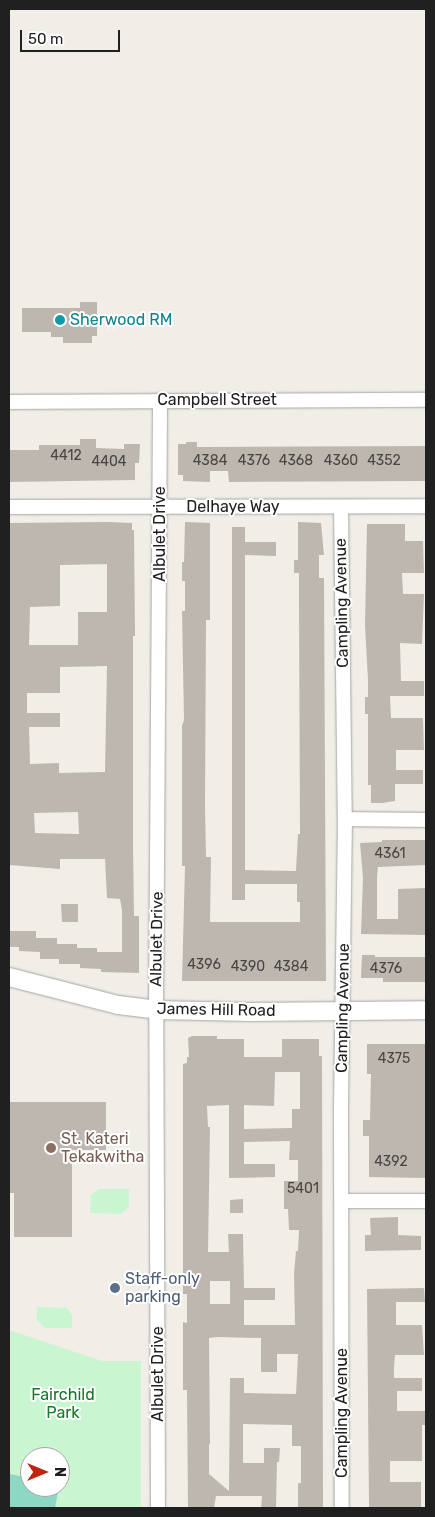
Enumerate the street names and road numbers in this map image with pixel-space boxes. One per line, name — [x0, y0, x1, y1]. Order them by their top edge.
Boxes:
street label: Campbell Street — [157, 390, 277, 410]
street label: Albulet Drive — [150, 486, 170, 582]
street label: Delhaye Way — [186, 497, 280, 517]
street label: Campling Avenue — [331, 538, 353, 668]
street label: Albulet Drive — [147, 891, 167, 987]
street label: Campling Avenue — [332, 943, 354, 1073]
street label: James Hill Road — [156, 999, 276, 1021]
street label: Albulet Drive — [148, 1326, 168, 1422]
street label: Campling Avenue — [332, 1348, 352, 1478]

